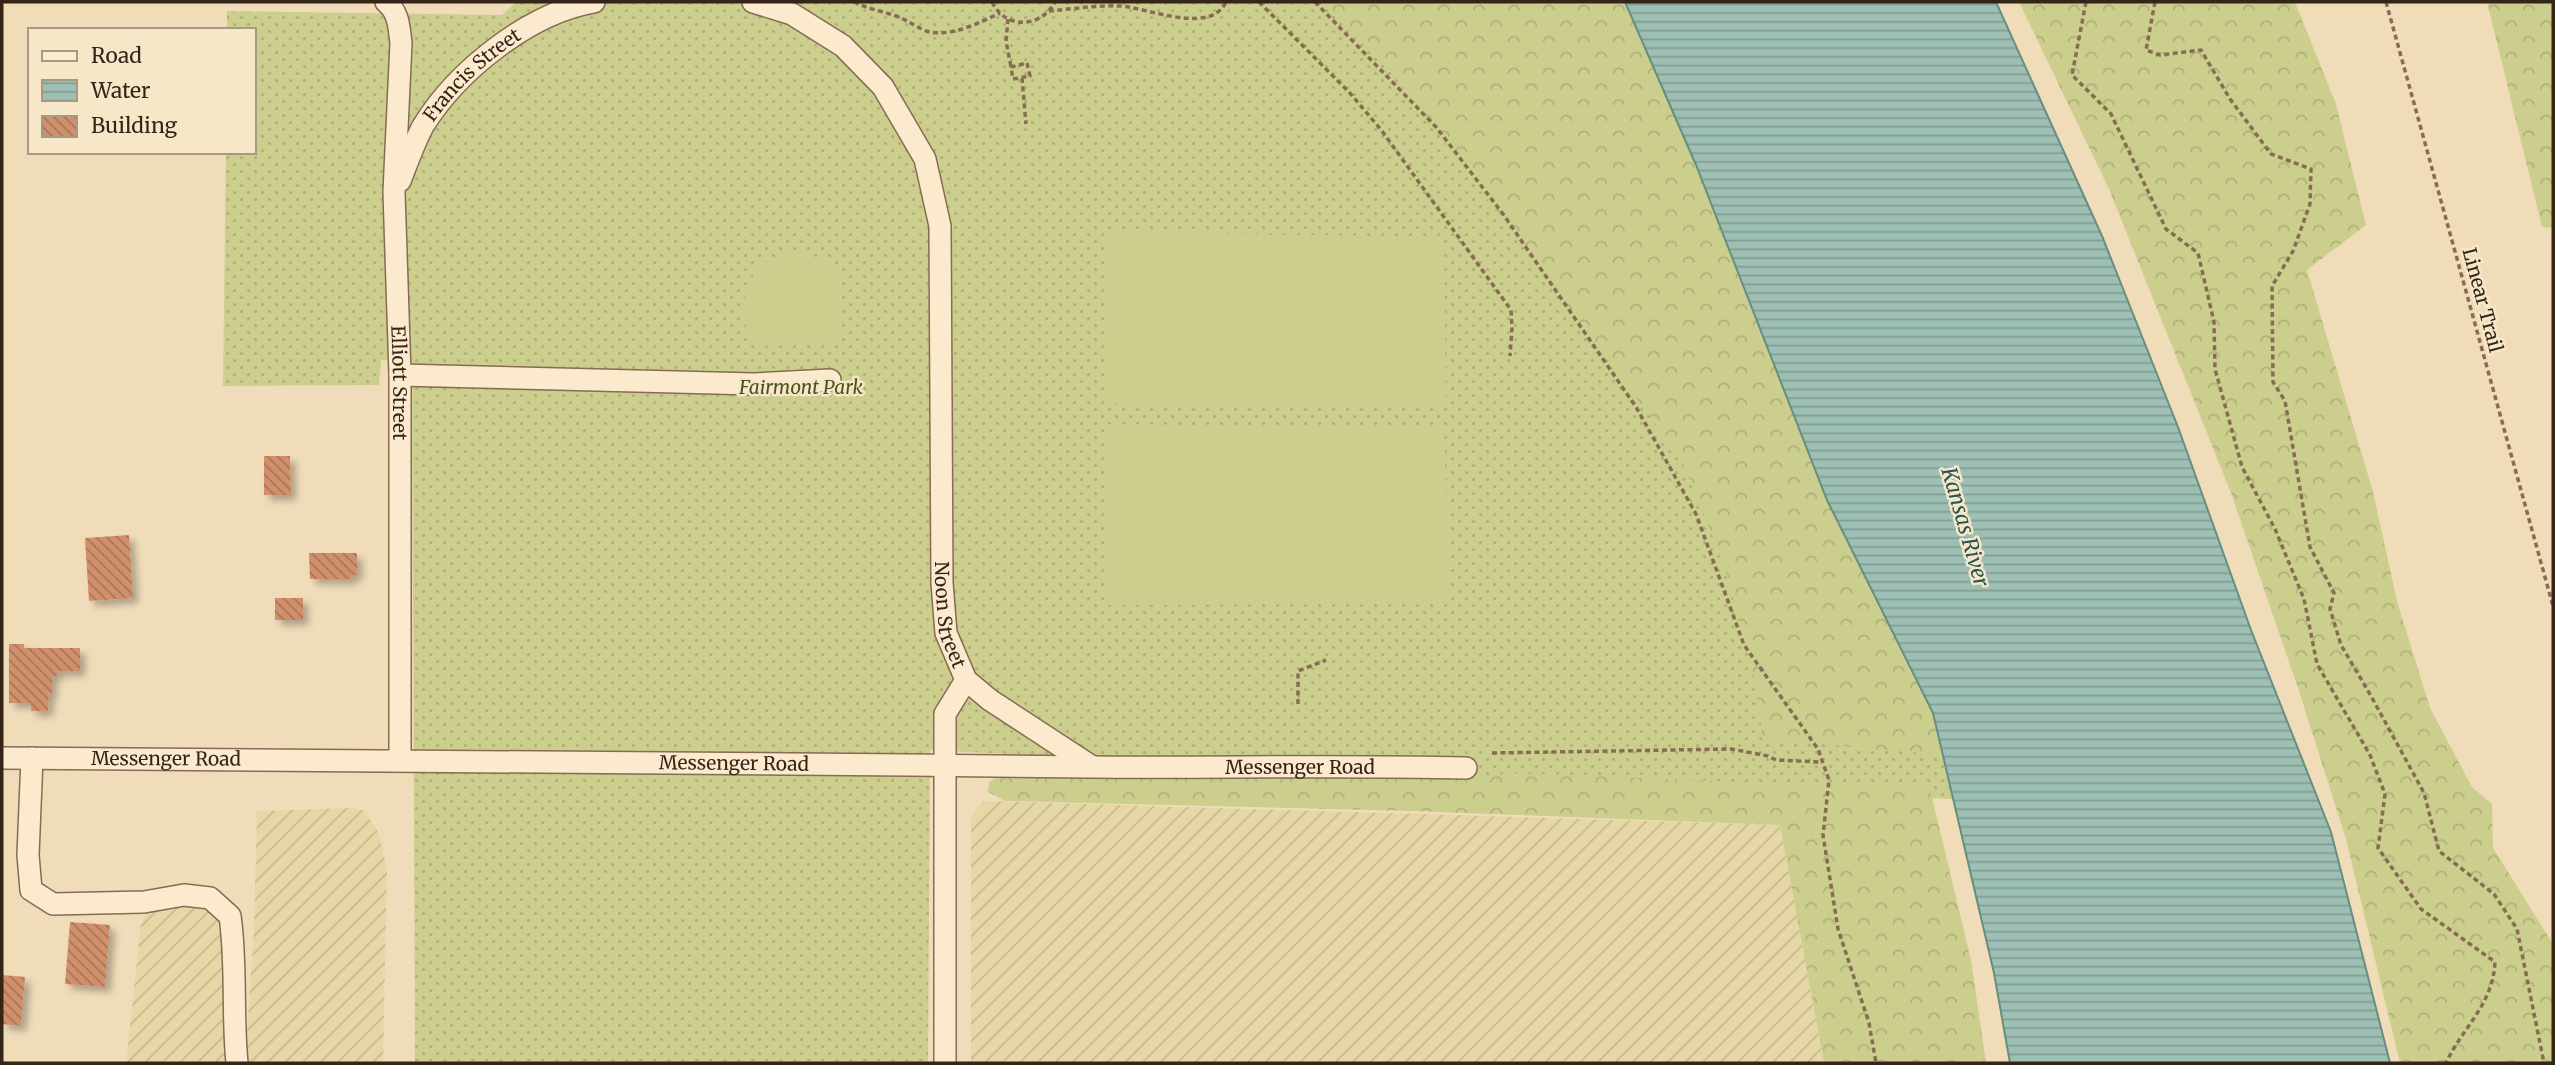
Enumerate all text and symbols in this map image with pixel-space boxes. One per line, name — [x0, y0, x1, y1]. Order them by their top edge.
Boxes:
street label: Francis Street — [418, 22, 525, 126]
legend — [28, 28, 256, 154]
text: Road — [91, 42, 142, 69]
text: Water — [90, 77, 150, 104]
text: Building — [91, 112, 178, 139]
street label: Linear Trail — [2458, 245, 2509, 355]
street label: Elliott Street — [386, 325, 412, 441]
park label: Fairmont Park — [738, 375, 864, 399]
water label: Kansas River — [1935, 463, 1996, 590]
street label: Noon Street — [930, 561, 972, 672]
street label: Messenger Road — [91, 746, 241, 771]
street label: Messenger Road — [659, 750, 809, 776]
street label: Messenger Road — [1225, 755, 1375, 779]

